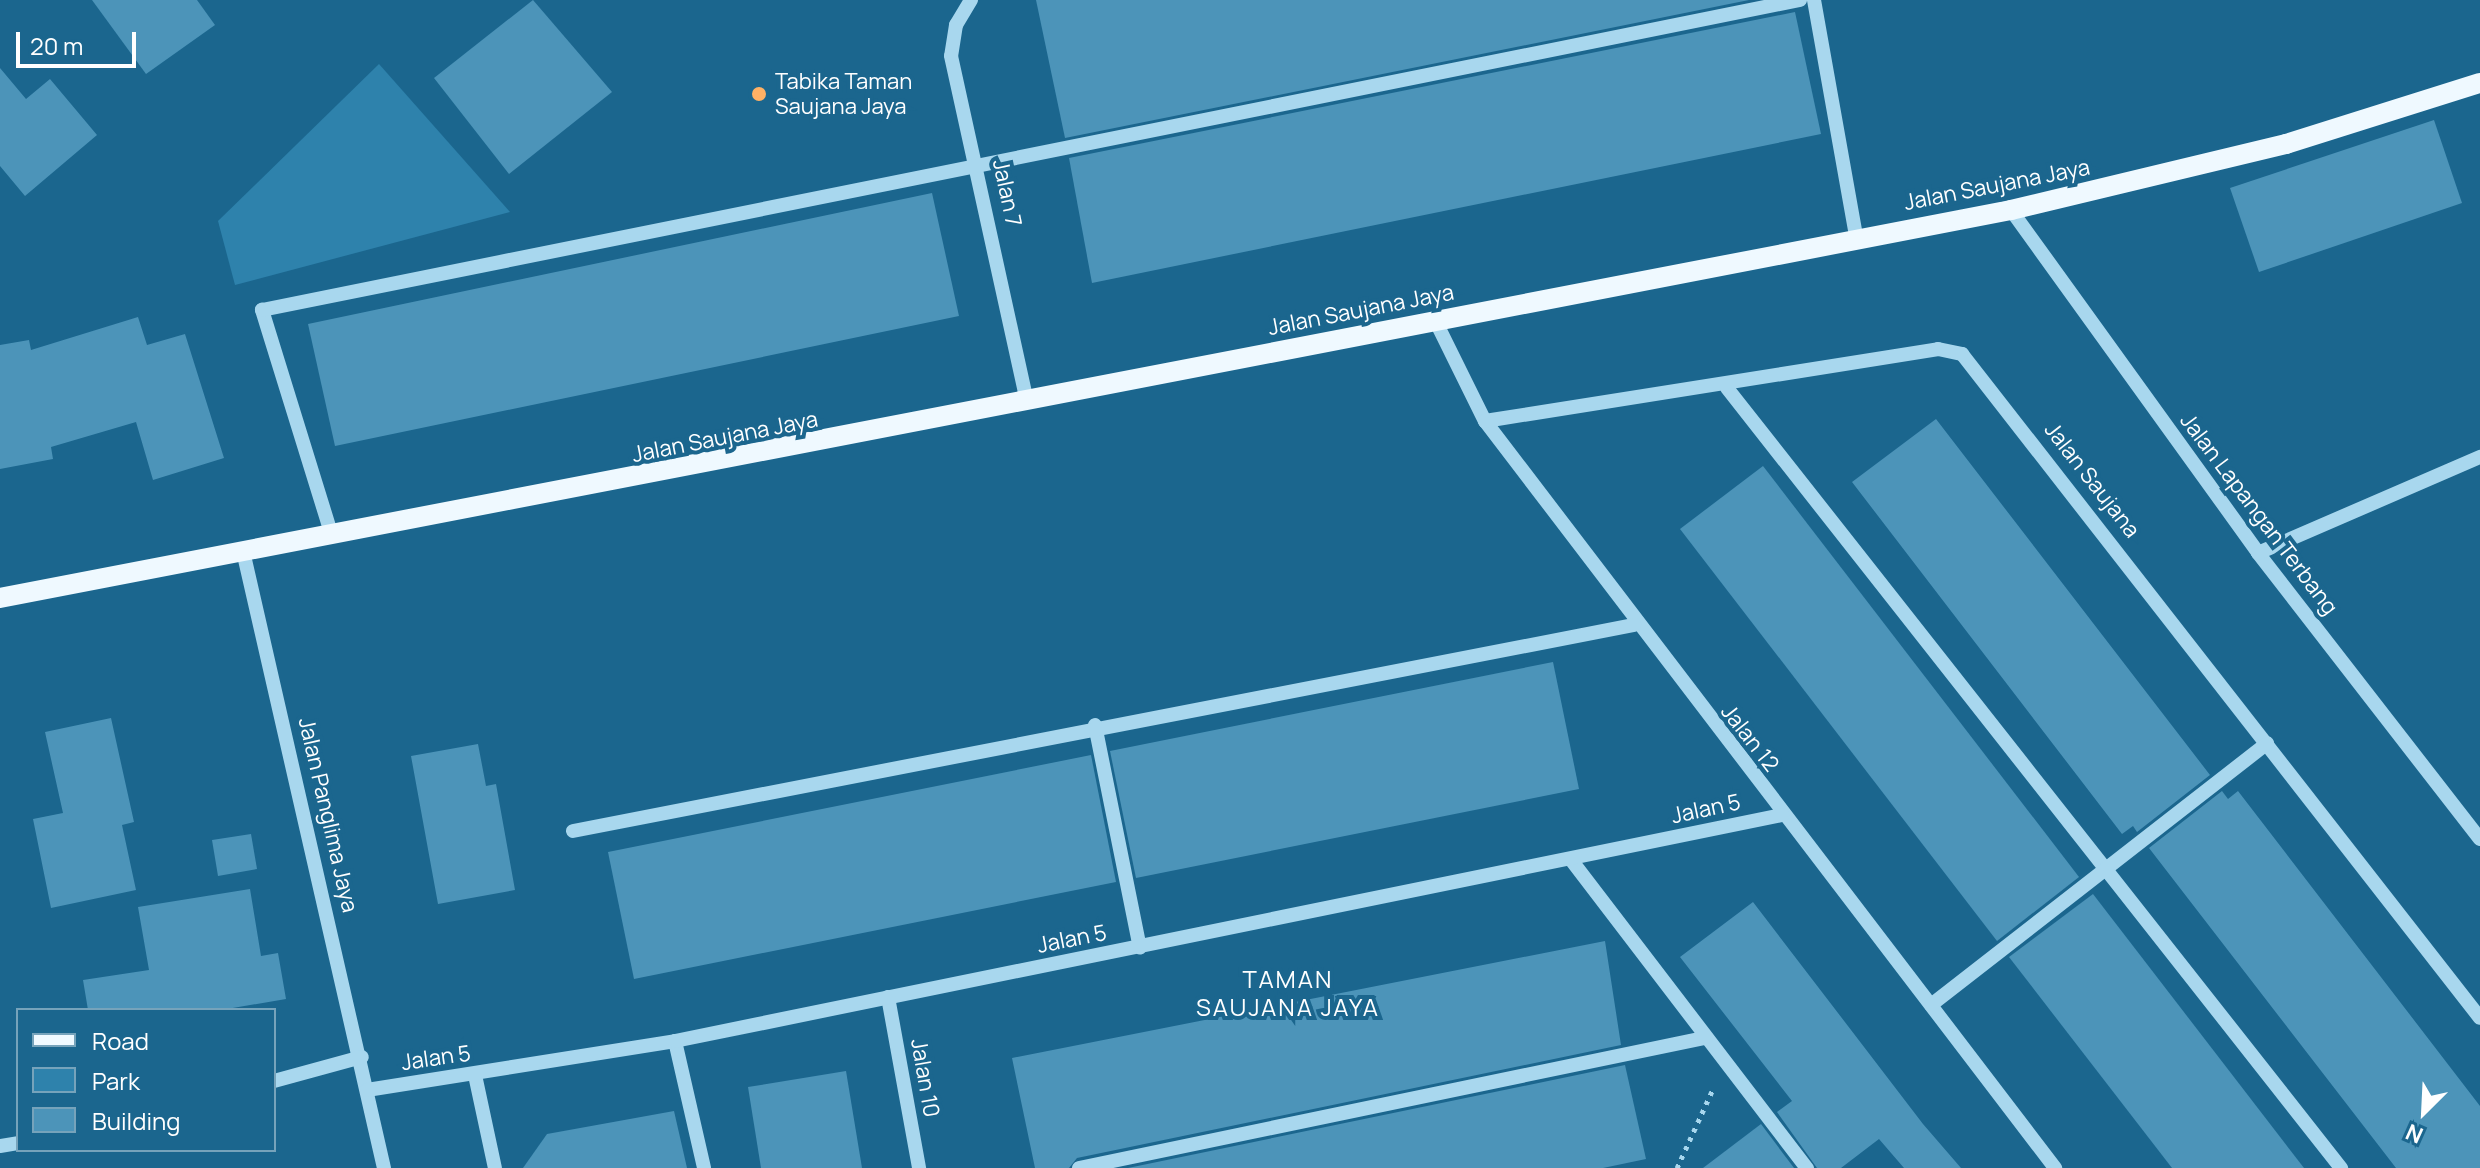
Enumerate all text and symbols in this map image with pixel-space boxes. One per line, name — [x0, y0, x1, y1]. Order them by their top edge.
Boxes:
scale bar — [20, 16, 140, 66]
text: 20 m — [30, 29, 83, 62]
place label: Tabika Taman Saujana Jaya — [775, 68, 912, 120]
marker: Tabika Taman Saujana Jaya — [750, 85, 768, 103]
street label: Jalan Saujana Jaya — [1902, 154, 2092, 216]
street label: Jalan 7 — [987, 157, 1027, 229]
street label: Jalan Saujana Jaya — [1266, 279, 1456, 341]
street label: Jalan Saujana Jaya — [630, 406, 820, 468]
street label: Jalan Lapangan Terbang — [2175, 408, 2343, 620]
street label: Jalan Saujana — [2039, 417, 2145, 543]
street label: Jalan 12 — [1715, 699, 1785, 777]
street label: Jalan Panglima Jaya — [293, 715, 363, 915]
street label: Jalan 5 — [1669, 789, 1743, 829]
street label: Jalan 5 — [1035, 919, 1109, 959]
district label: TAMAN SAUJANA JAYA — [1196, 965, 1380, 1021]
legend — [16, 1008, 276, 1152]
text: Road — [92, 1024, 149, 1057]
street label: Jalan 10 — [905, 1037, 945, 1119]
street label: Jalan 5 — [400, 1040, 472, 1076]
text: Park — [92, 1064, 140, 1097]
north arrow — [2384, 1072, 2464, 1152]
text: Building — [92, 1104, 180, 1137]
text: N — [2401, 1117, 2428, 1151]

